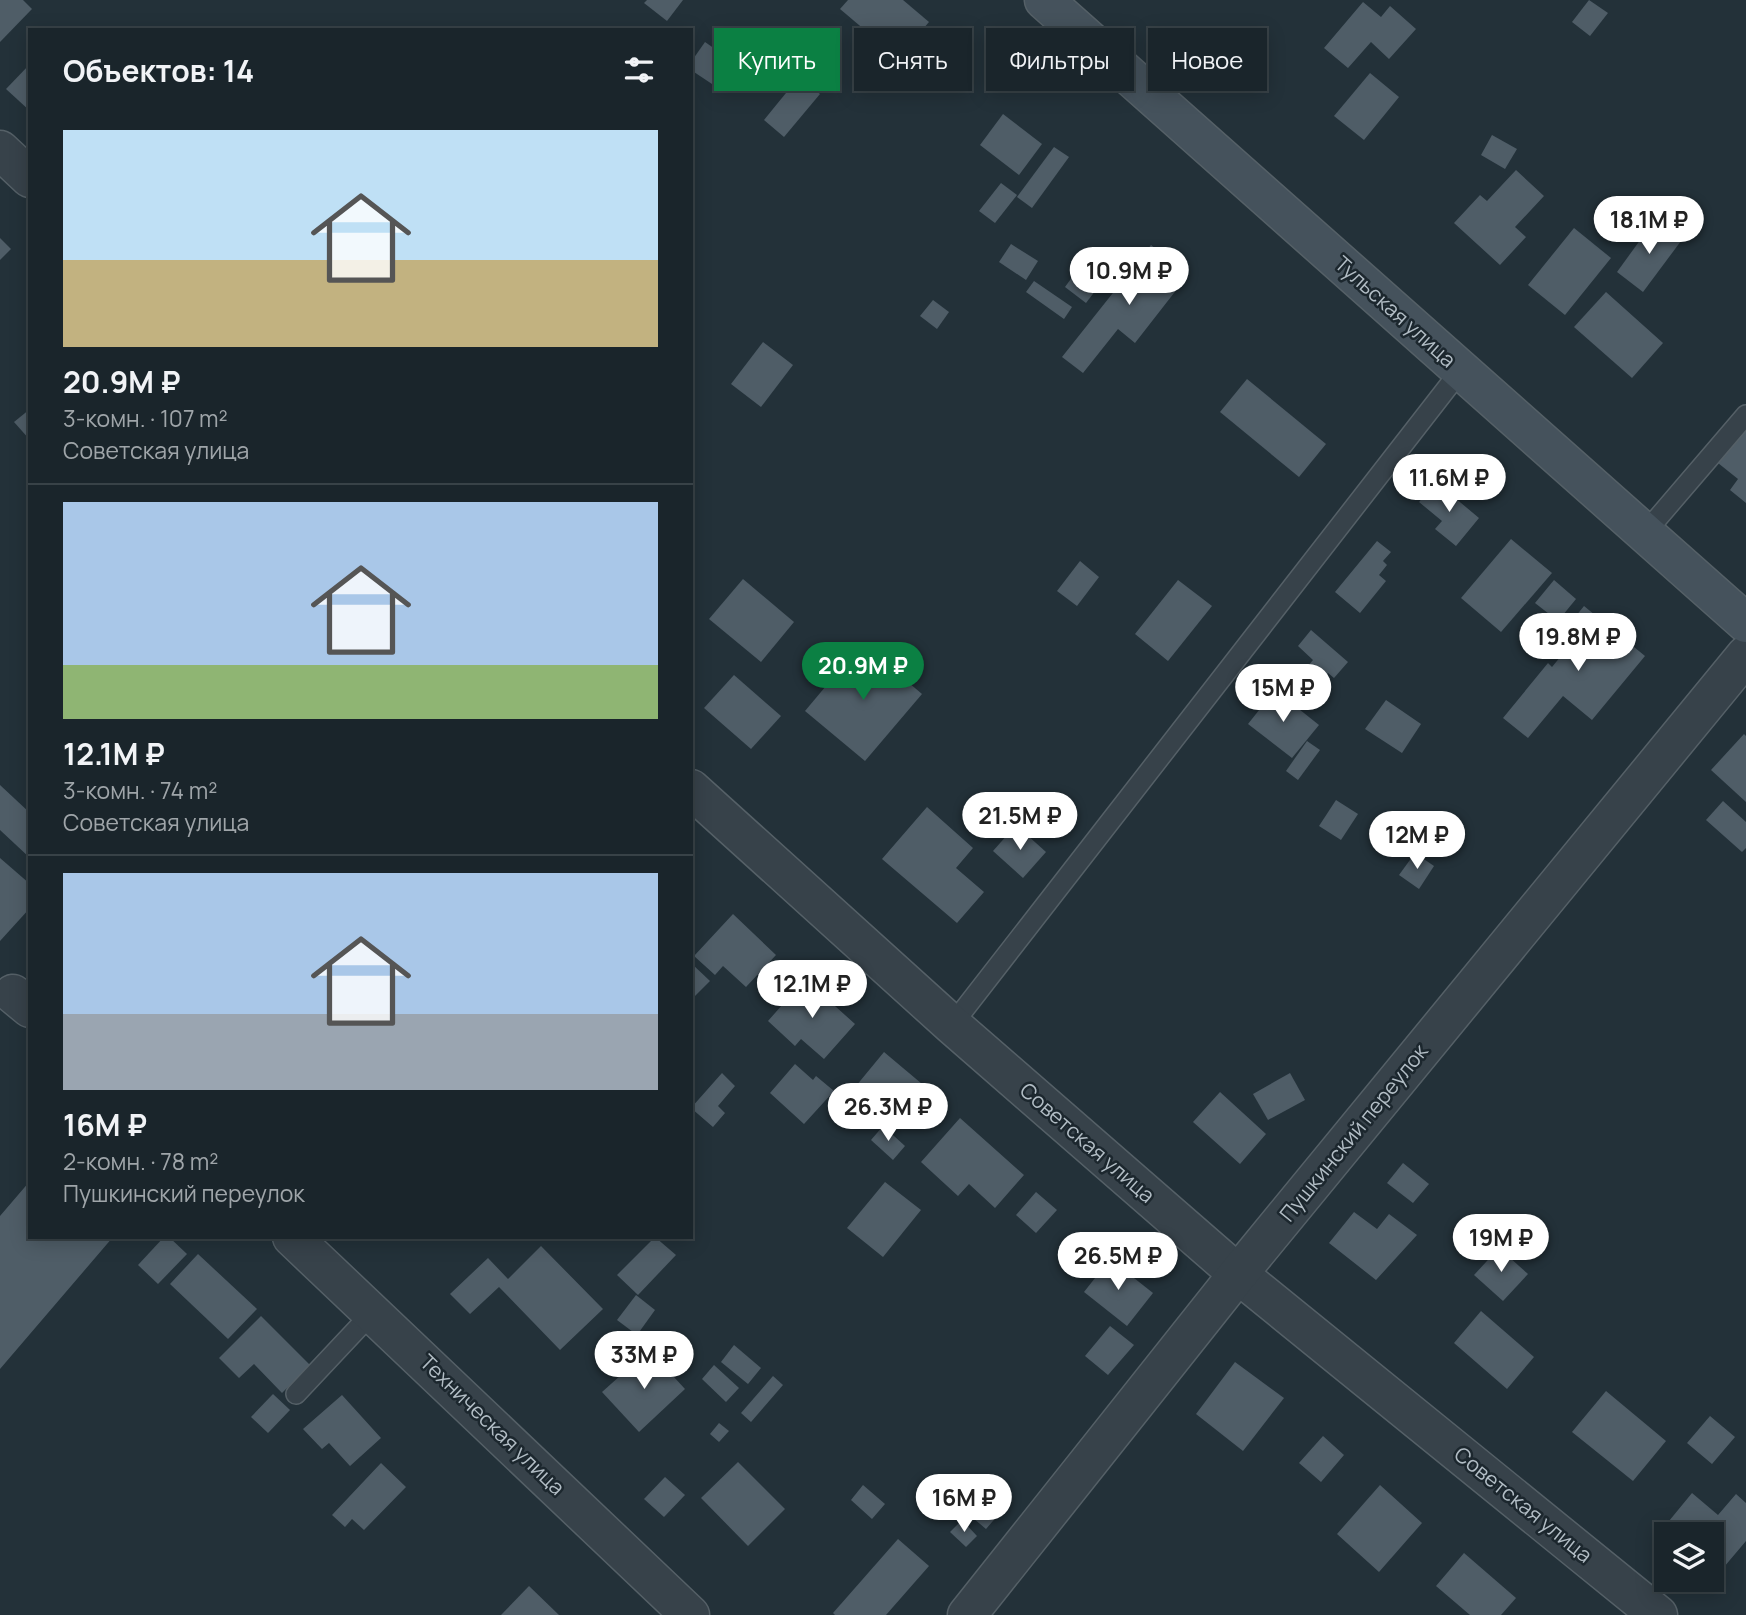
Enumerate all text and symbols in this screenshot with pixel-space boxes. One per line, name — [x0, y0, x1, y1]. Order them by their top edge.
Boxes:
chip: Купить — [714, 28, 840, 91]
chip: Снять — [854, 28, 972, 91]
chip: Фильтры — [986, 28, 1134, 91]
chip: Новое — [1148, 28, 1267, 91]
text: Объектов: 14 — [63, 50, 254, 91]
icon: filters — [620, 51, 658, 89]
icon: home — [298, 175, 424, 301]
pin: 18.1M ₽ — [1584, 196, 1714, 256]
text: 18.1M ₽ — [1610, 203, 1688, 235]
pin: 10.9M ₽ — [1064, 247, 1194, 307]
street label: Тульская улица — [1329, 249, 1462, 373]
text: 10.9M ₽ — [1086, 254, 1172, 286]
text: 20.9M ₽ — [63, 361, 181, 402]
text: 3-комн. · 107 m² — [63, 402, 228, 434]
text: Советская улица — [63, 434, 249, 466]
pin: 11.6M ₽ — [1384, 454, 1514, 514]
text: 11.6M ₽ — [1409, 461, 1489, 493]
icon: home — [298, 547, 424, 673]
pin: 19.8M ₽ — [1513, 614, 1643, 673]
text: 19.8M ₽ — [1535, 620, 1621, 652]
pin: 20.9M ₽ — [798, 642, 928, 702]
text: 20.9M ₽ — [818, 649, 908, 681]
pin: 15M ₽ — [1234, 664, 1332, 724]
text: 15M ₽ — [1251, 671, 1315, 703]
text: 12.1M ₽ — [63, 733, 165, 774]
text: 3-комн. · 74 m² — [63, 774, 217, 806]
pin: 21.5M ₽ — [955, 792, 1085, 852]
text: 21.5M ₽ — [978, 799, 1062, 831]
text: Советская улица — [63, 806, 249, 838]
pin: 12M ₽ — [1368, 812, 1466, 871]
text: 12M ₽ — [1385, 818, 1449, 850]
icon: home — [298, 918, 424, 1044]
pin: 12.1M ₽ — [747, 960, 877, 1020]
text: 12.1M ₽ — [773, 967, 851, 999]
street label: Пушкинский переулок — [1273, 1037, 1434, 1227]
street label: Советская улица — [1014, 1076, 1161, 1209]
pin: 26.3M ₽ — [823, 1084, 953, 1143]
text: 26.3M ₽ — [844, 1090, 932, 1122]
text: 16M ₽ — [63, 1104, 147, 1145]
text: 2-комн. · 78 m² — [63, 1145, 219, 1177]
text: Пушкинский переулок — [63, 1177, 305, 1209]
pin: 19M ₽ — [1452, 1214, 1550, 1274]
text: 19M ₽ — [1469, 1221, 1533, 1253]
pin: 26.5M ₽ — [1053, 1232, 1183, 1292]
text: 26.5M ₽ — [1074, 1239, 1162, 1271]
pin: 33M ₽ — [595, 1332, 693, 1391]
text: 33M ₽ — [611, 1338, 677, 1370]
street label: Техническая улица — [414, 1348, 571, 1501]
street label: Советская улица — [1449, 1440, 1599, 1569]
pin: 16M ₽ — [915, 1474, 1013, 1534]
text: 16M ₽ — [932, 1481, 996, 1513]
map controls — [1654, 1522, 1724, 1592]
button: layers — [1654, 1522, 1724, 1592]

